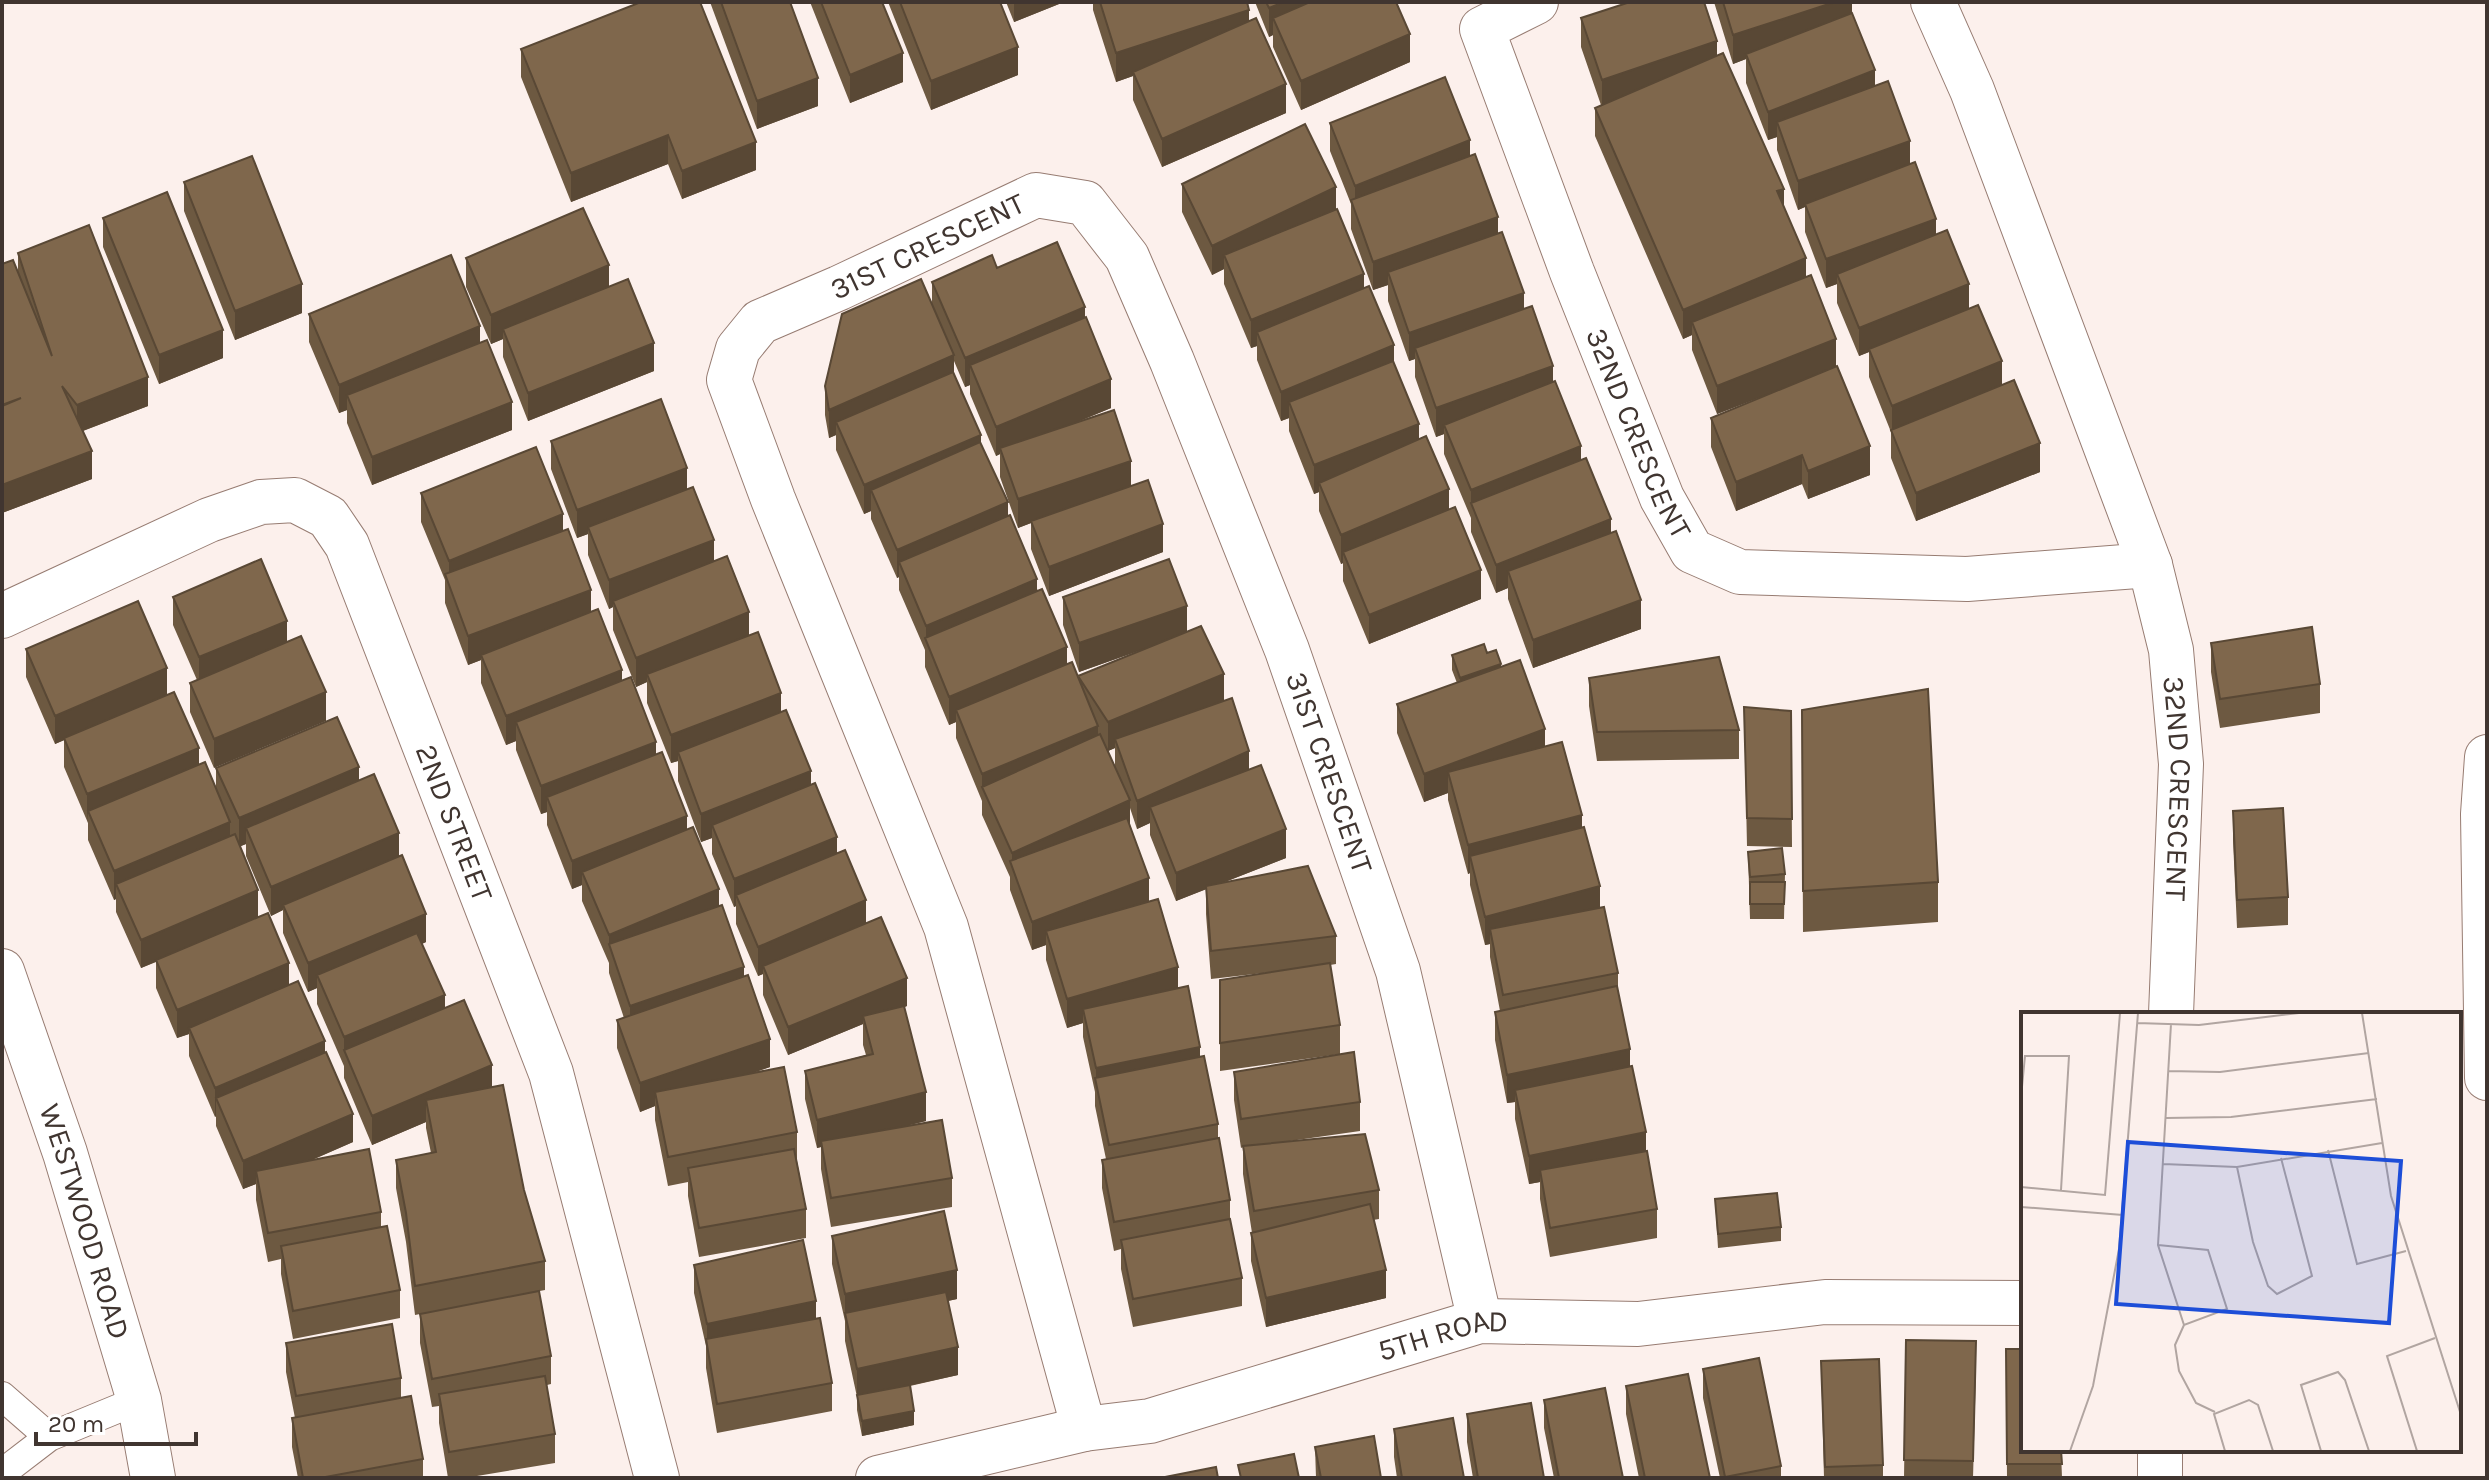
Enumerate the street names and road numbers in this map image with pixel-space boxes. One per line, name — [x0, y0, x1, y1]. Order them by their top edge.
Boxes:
street label: 31ST CRESCENT — [825, 185, 1030, 307]
street label: 32ND CRESCENT — [1578, 323, 1699, 545]
street label: 31ST CRESCENT — [1278, 667, 1381, 878]
street label: 32ND CRESCENT — [2155, 675, 2199, 902]
street label: 2ND STREET — [408, 739, 501, 906]
street label: WESTWOOD ROAD — [31, 1099, 138, 1344]
street label: 5TH ROAD — [1373, 1301, 1508, 1369]

